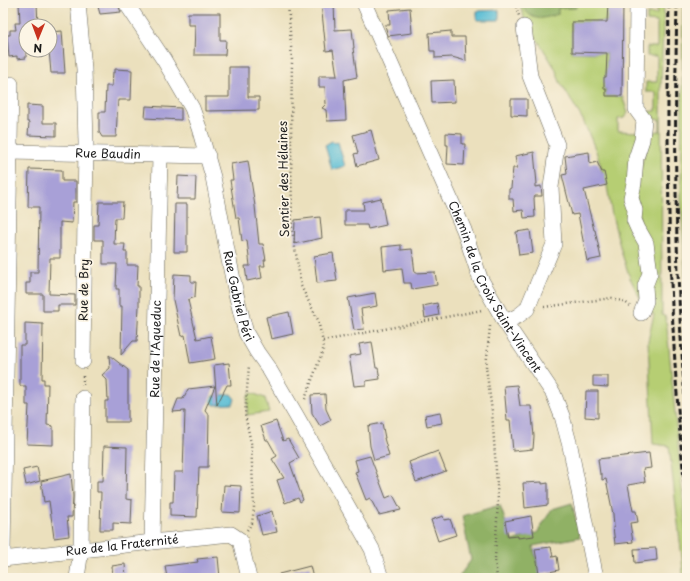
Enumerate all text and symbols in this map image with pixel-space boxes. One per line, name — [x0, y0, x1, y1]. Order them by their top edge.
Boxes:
north arrow — [18, 18, 58, 58]
text: N — [33, 40, 42, 57]
street label: Sentier des Hélaines — [273, 120, 293, 237]
street label: Rue Baudin — [75, 143, 141, 163]
street label: Chemin de la Croix Saint-Vincent — [444, 198, 547, 376]
street label: Rue Gabriel Péri — [219, 249, 259, 345]
street label: Rue de Bry — [73, 259, 93, 321]
street label: Rue de l'Aqueduc — [145, 300, 165, 398]
street label: Rue de la Fraternité — [65, 529, 180, 560]

